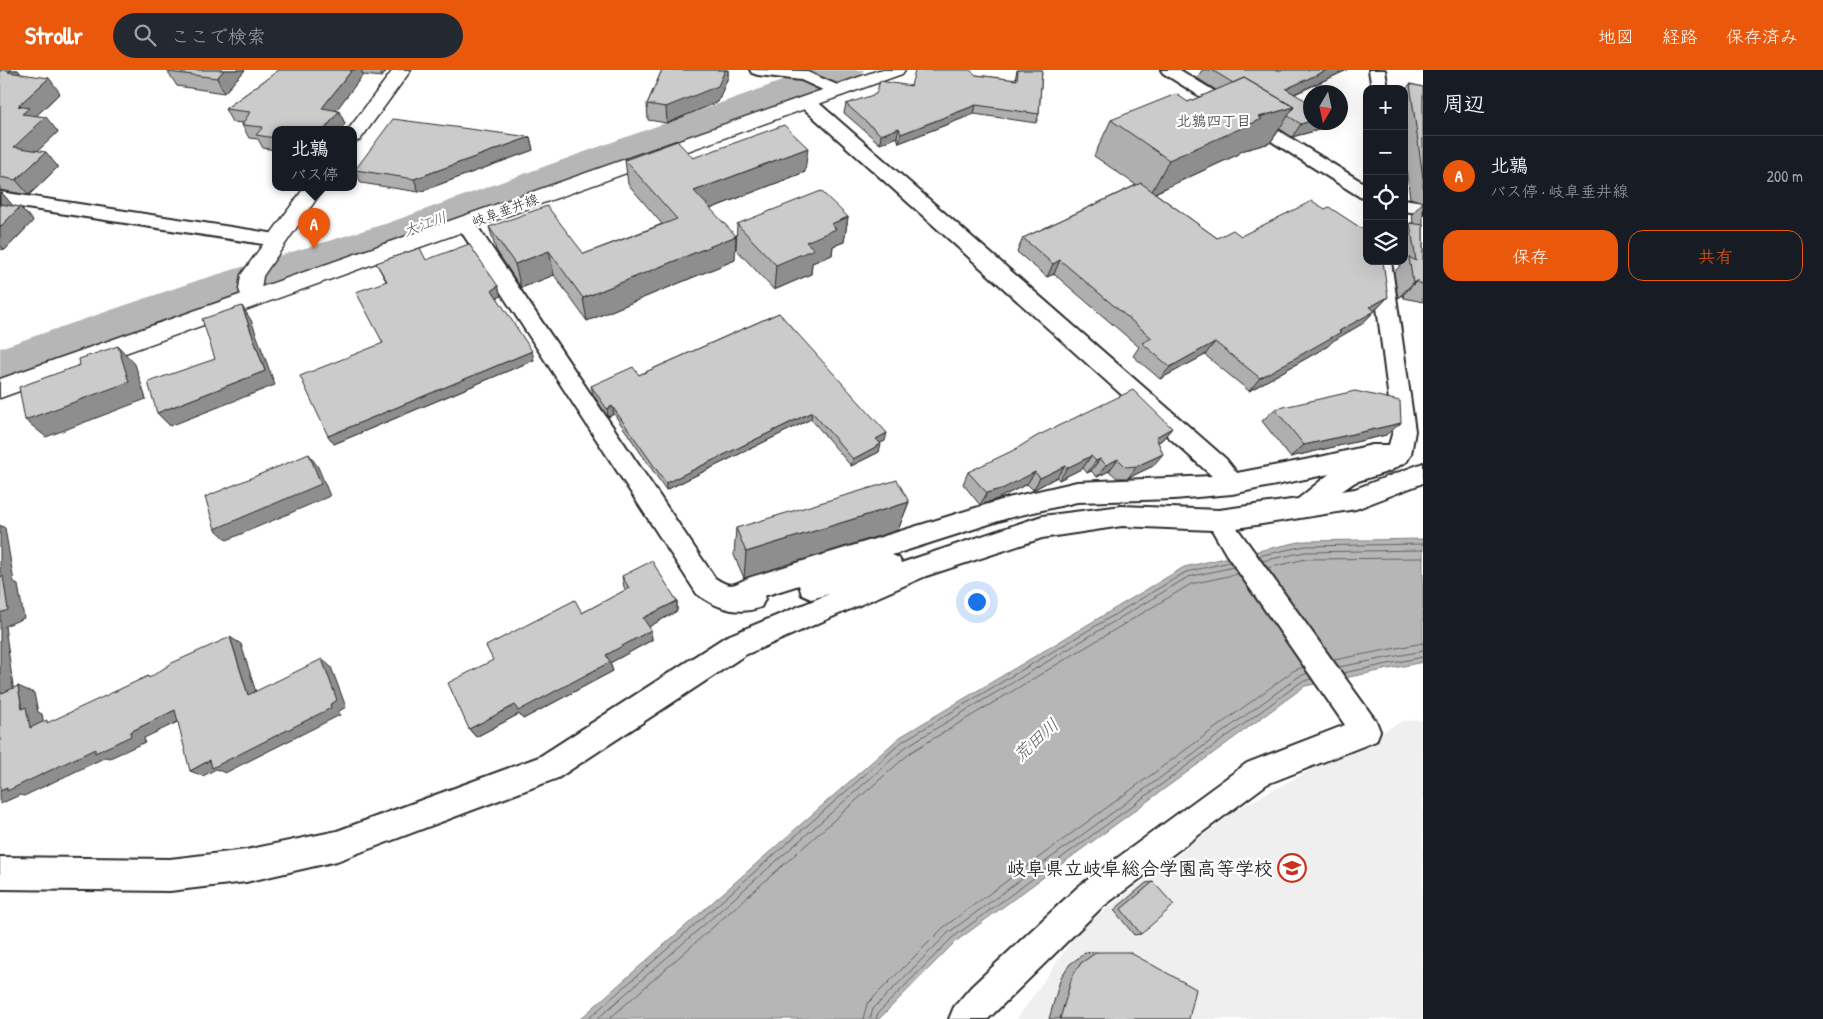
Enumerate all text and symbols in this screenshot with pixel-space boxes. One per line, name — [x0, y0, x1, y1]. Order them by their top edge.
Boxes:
search box — [113, 13, 463, 58]
text: Strollr — [25, 19, 83, 51]
icon: search — [131, 21, 159, 49]
text: ここで検索 — [171, 23, 266, 49]
text: 地図 — [1598, 24, 1634, 49]
text: 経路 — [1662, 24, 1698, 49]
text: 保存済み — [1726, 24, 1798, 49]
north arrow — [1303, 85, 1348, 130]
map controls — [1363, 85, 1408, 265]
button: + — [1363, 85, 1408, 130]
text: 周辺 — [1443, 89, 1485, 118]
district label: 北鶉四丁目 — [1176, 110, 1252, 131]
popup — [272, 126, 357, 191]
button: − — [1363, 130, 1408, 175]
text: 北鶉 — [290, 135, 329, 161]
text: 北鶉 — [1490, 152, 1528, 178]
text: バス停 — [290, 163, 339, 185]
text: A — [1455, 165, 1463, 187]
text: 200 m — [1767, 165, 1803, 187]
button: locate — [1363, 175, 1408, 220]
text: バス停 · 岐阜垂井線 — [1490, 180, 1629, 202]
street label: 岐阜垂井線 — [469, 189, 541, 230]
water label: 大江川 — [400, 206, 450, 241]
pin: A — [298, 208, 330, 249]
button: layers — [1363, 220, 1408, 265]
button: 保存 — [1443, 230, 1618, 281]
button: 共有 — [1628, 230, 1803, 281]
your location — [964, 589, 990, 615]
water label: 荒田川 — [1007, 712, 1064, 767]
school or university icon: 岐阜県立岐阜総合学園高等学校 — [1277, 853, 1307, 883]
place label: 岐阜県立岐阜総合学園高等学校 — [1007, 855, 1273, 881]

